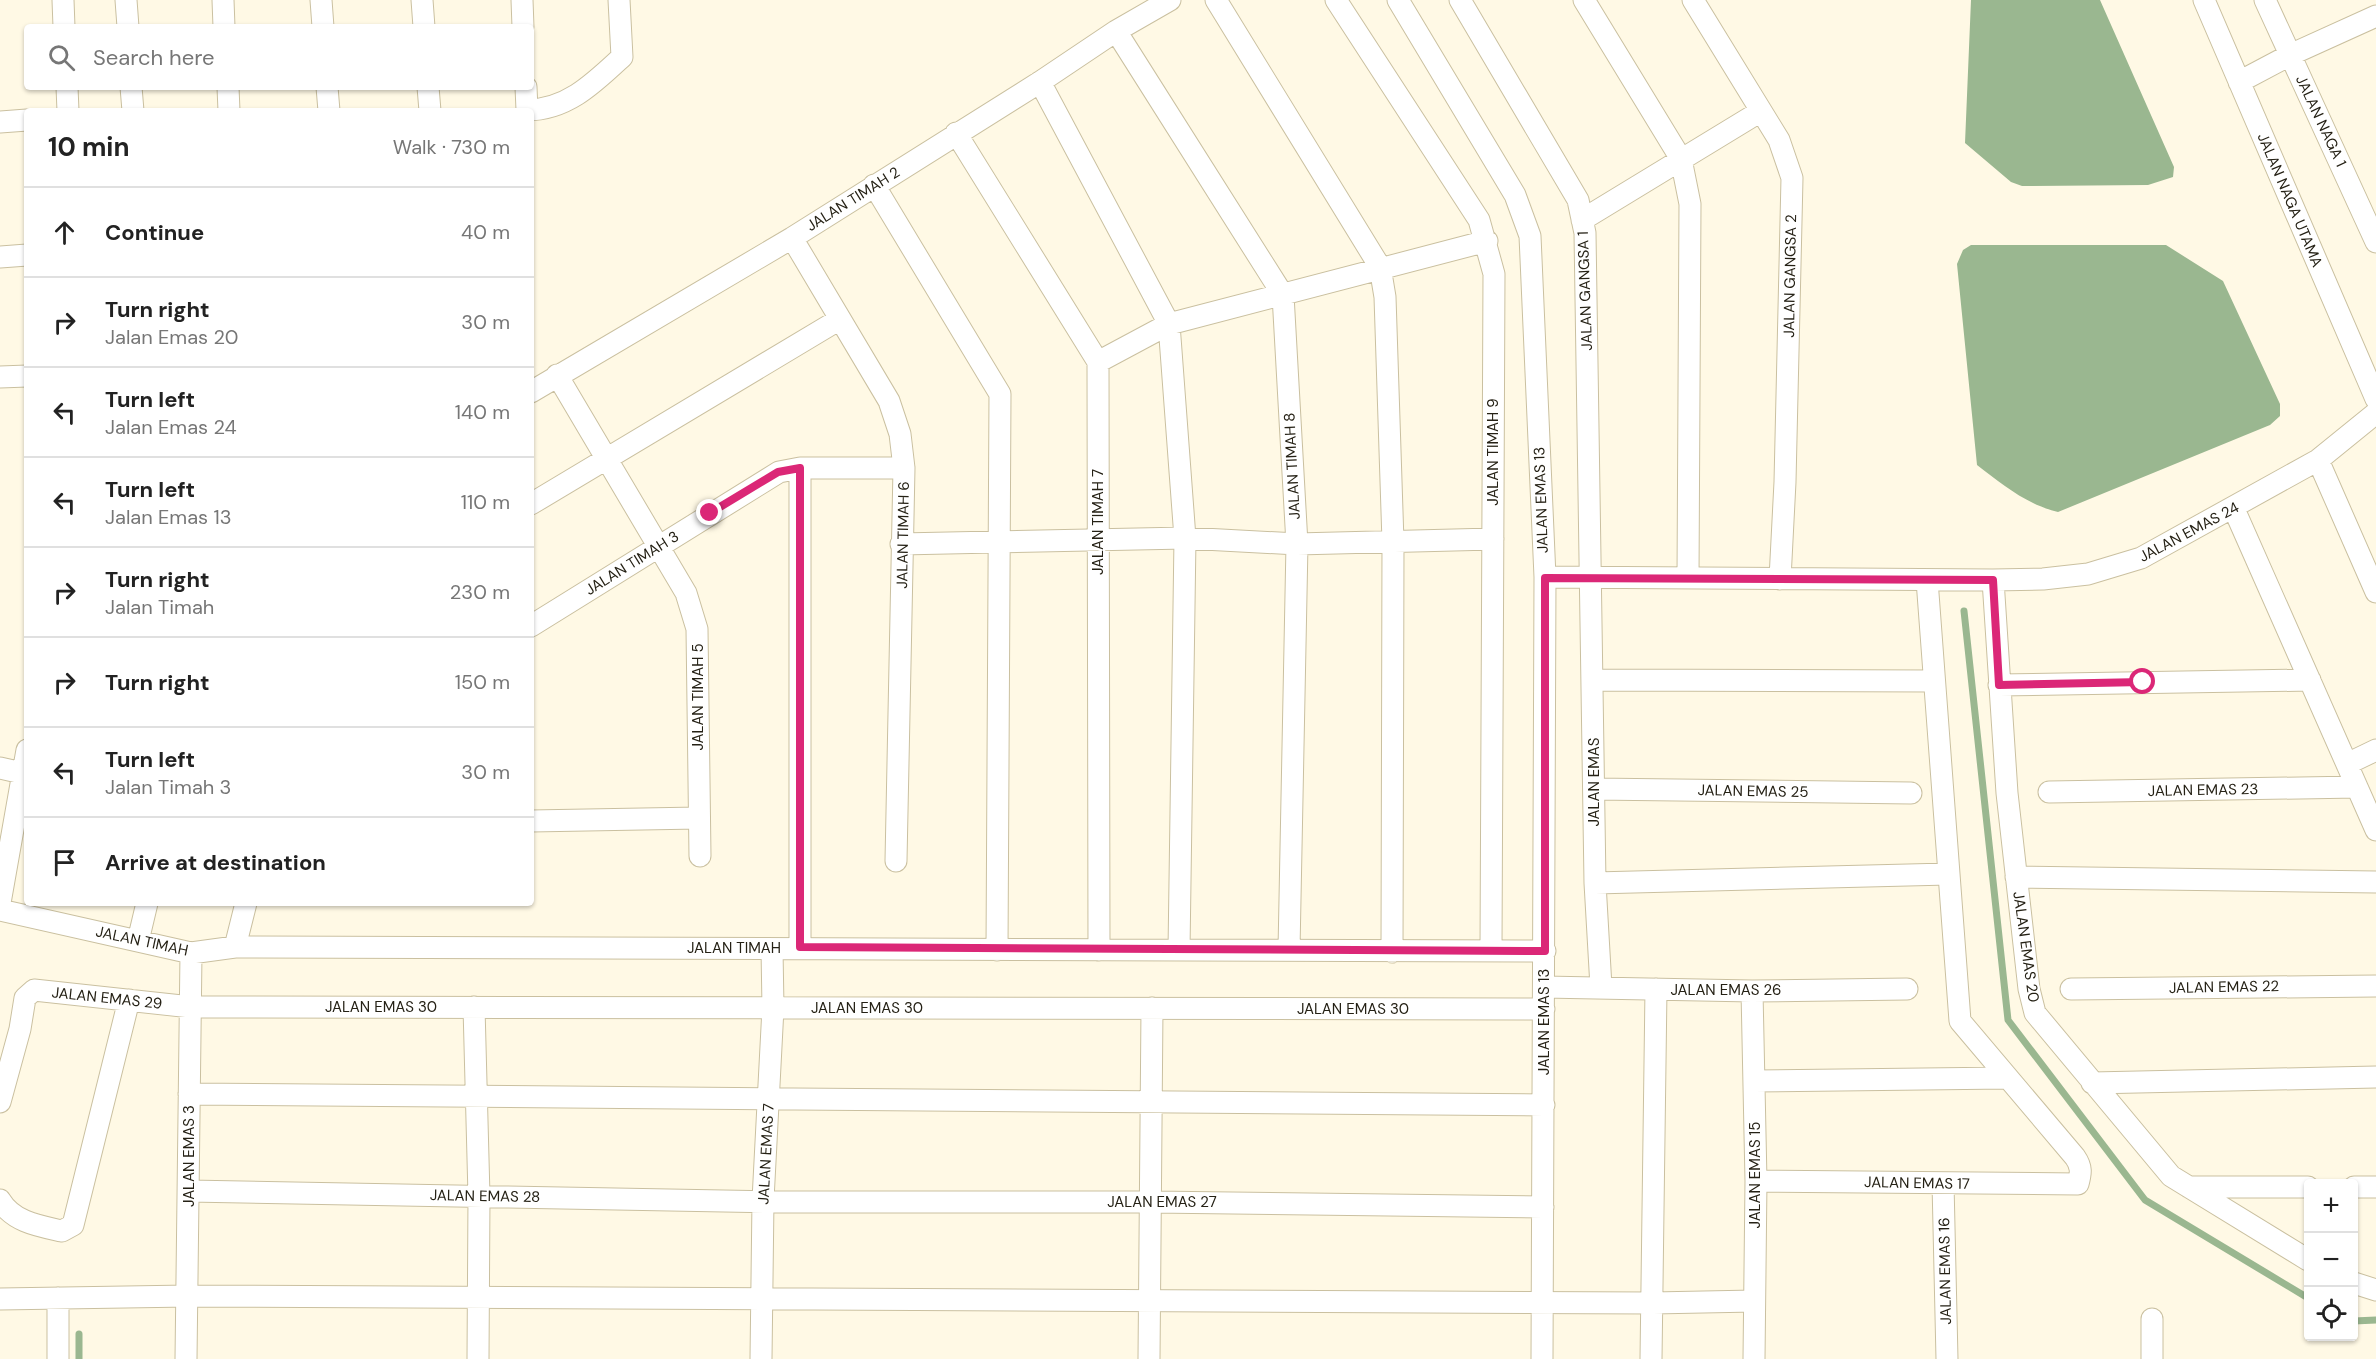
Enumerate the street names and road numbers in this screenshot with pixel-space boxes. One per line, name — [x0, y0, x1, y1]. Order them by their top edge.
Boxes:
street label: JALAN NAGA 1 — [2291, 72, 2351, 170]
street label: JALAN NAGA UTAMA — [2253, 130, 2327, 270]
street label: JALAN TIMAH 2 — [803, 162, 903, 236]
street label: JALAN GANGSA 2 — [1779, 214, 1801, 338]
street label: JALAN GANGSA 1 — [1573, 231, 1597, 351]
street label: JALAN TIMAH 9 — [1483, 398, 1503, 506]
street label: JALAN TIMAH 8 — [1279, 412, 1305, 520]
street label: JALAN EMAS 13 — [1529, 446, 1553, 554]
street label: JALAN TIMAH 7 — [1088, 469, 1108, 575]
street label: JALAN TIMAH 6 — [892, 481, 914, 589]
street label: JALAN EMAS 24 — [2136, 497, 2242, 567]
street label: JALAN TIMAH 3 — [581, 526, 683, 600]
street label: JALAN TIMAH 5 — [688, 643, 708, 751]
street label: JALAN EMAS — [1584, 737, 1604, 827]
street label: JALAN EMAS 23 — [2148, 779, 2258, 801]
street label: JALAN EMAS 25 — [1697, 780, 1809, 802]
street label: JALAN EMAS 20 — [2008, 890, 2044, 1004]
street label: JALAN TIMAH — [94, 921, 190, 961]
street label: JALAN TIMAH — [687, 938, 781, 958]
street label: JALAN EMAS 13 — [1534, 969, 1554, 1075]
street label: JALAN EMAS 22 — [2169, 976, 2279, 998]
street label: JALAN EMAS 26 — [1670, 980, 1782, 1000]
street label: JALAN EMAS 29 — [51, 982, 163, 1014]
street label: JALAN EMAS 30 — [325, 997, 437, 1017]
street label: JALAN EMAS 30 — [811, 998, 923, 1018]
street label: JALAN EMAS 30 — [1297, 999, 1409, 1019]
street label: JALAN EMAS 7 — [753, 1103, 779, 1205]
street label: JALAN EMAS 3 — [179, 1105, 199, 1207]
street label: JALAN EMAS 15 — [1745, 1122, 1765, 1228]
street label: JALAN EMAS 17 — [1864, 1172, 1970, 1194]
street label: JALAN EMAS 28 — [430, 1185, 540, 1207]
street label: JALAN EMAS 27 — [1107, 1192, 1217, 1212]
street label: JALAN EMAS 16 — [1934, 1217, 1956, 1325]

